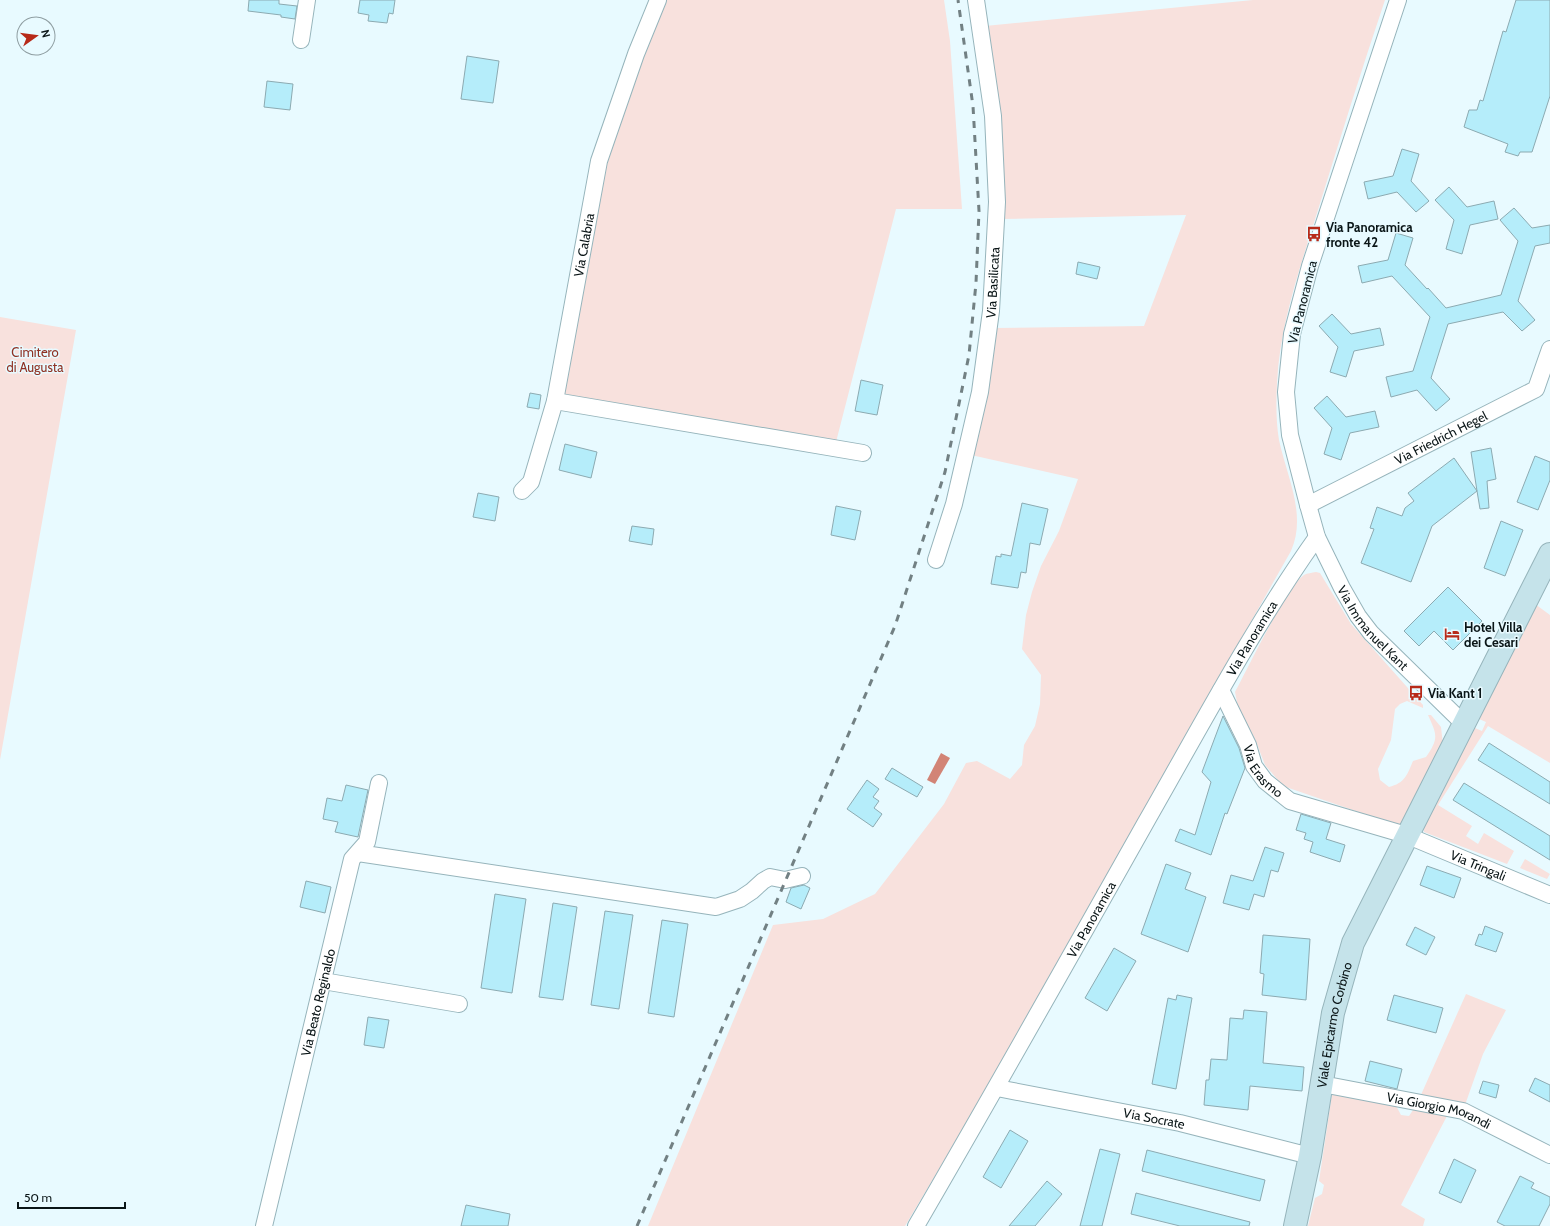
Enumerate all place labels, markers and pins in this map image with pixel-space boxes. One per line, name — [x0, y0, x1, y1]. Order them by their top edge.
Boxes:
place label: Via Panoramica fronte 42 — [1326, 219, 1413, 250]
bus stop icon: Via Panoramica fronte 42 — [1305, 225, 1323, 243]
place label: Hotel Villa dei Cesari — [1464, 619, 1523, 650]
hotel icon: Hotel Villa dei Cesari — [1443, 625, 1461, 643]
bus stop icon: Via Kant 1 — [1407, 684, 1425, 702]
place label: Via Kant 1 — [1428, 685, 1482, 701]

